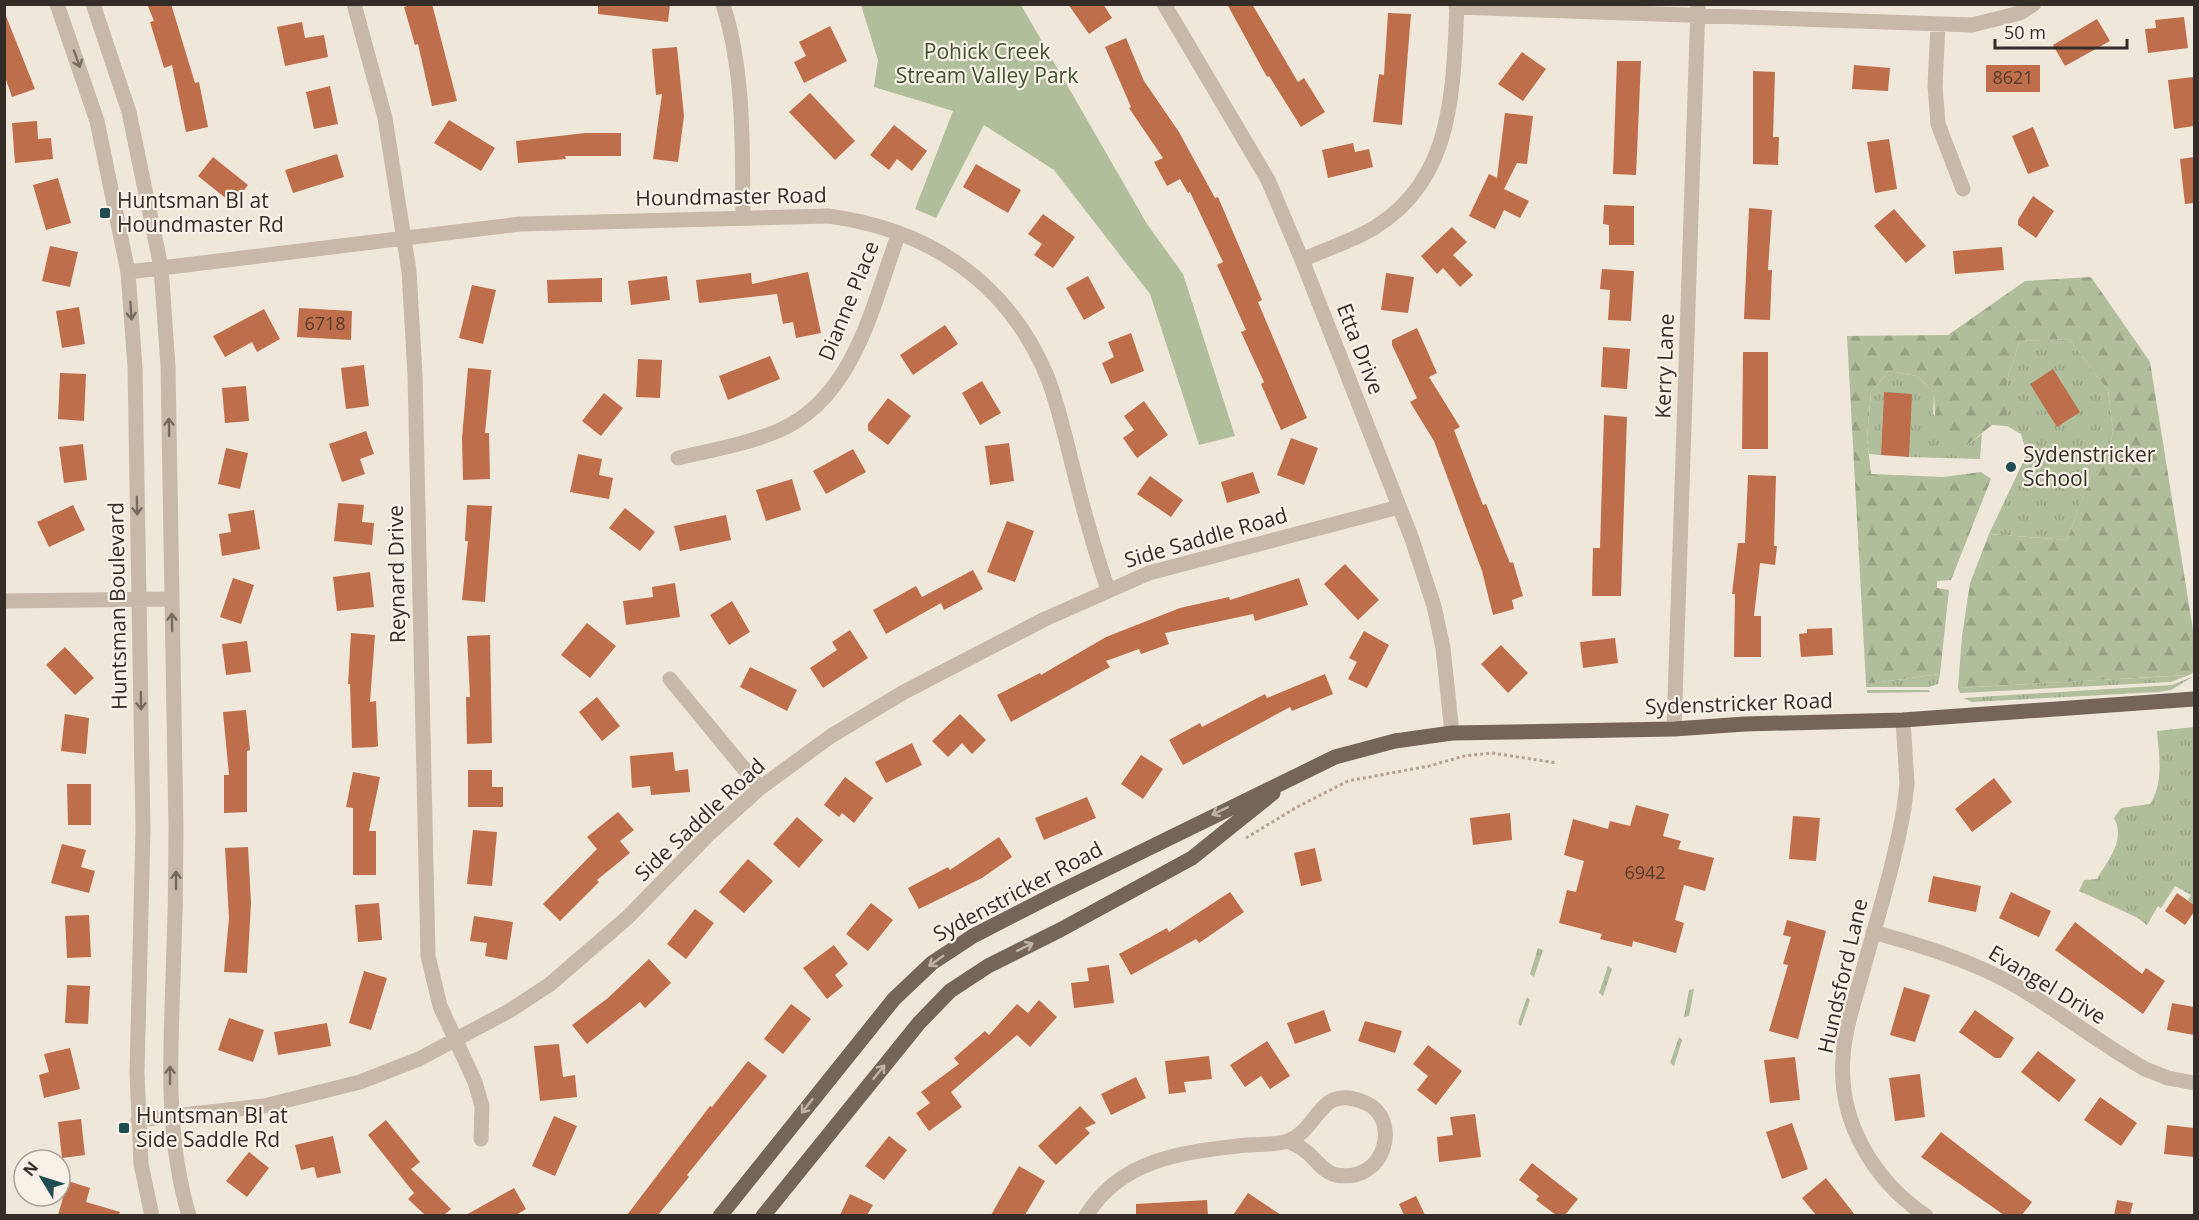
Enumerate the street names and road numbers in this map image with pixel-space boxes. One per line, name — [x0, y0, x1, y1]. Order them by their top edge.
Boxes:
street label: Houndmaster Road — [635, 180, 827, 212]
street label: Dianne Place — [811, 237, 885, 365]
street label: Etta Drive — [1331, 299, 1391, 398]
street label: Kerry Lane — [1648, 313, 1680, 419]
street label: Side Saddle Road — [1121, 500, 1291, 574]
street label: Huntsman Boulevard — [101, 502, 133, 710]
street label: Reynard Drive — [381, 505, 411, 643]
street label: Sydenstricker Road — [1645, 686, 1833, 720]
street label: Side Saddle Road — [628, 752, 770, 887]
street label: Sydenstricker Road — [928, 835, 1107, 948]
street label: Hundsford Lane — [1811, 896, 1873, 1056]
street label: Evangel Drive — [1984, 938, 2111, 1030]

